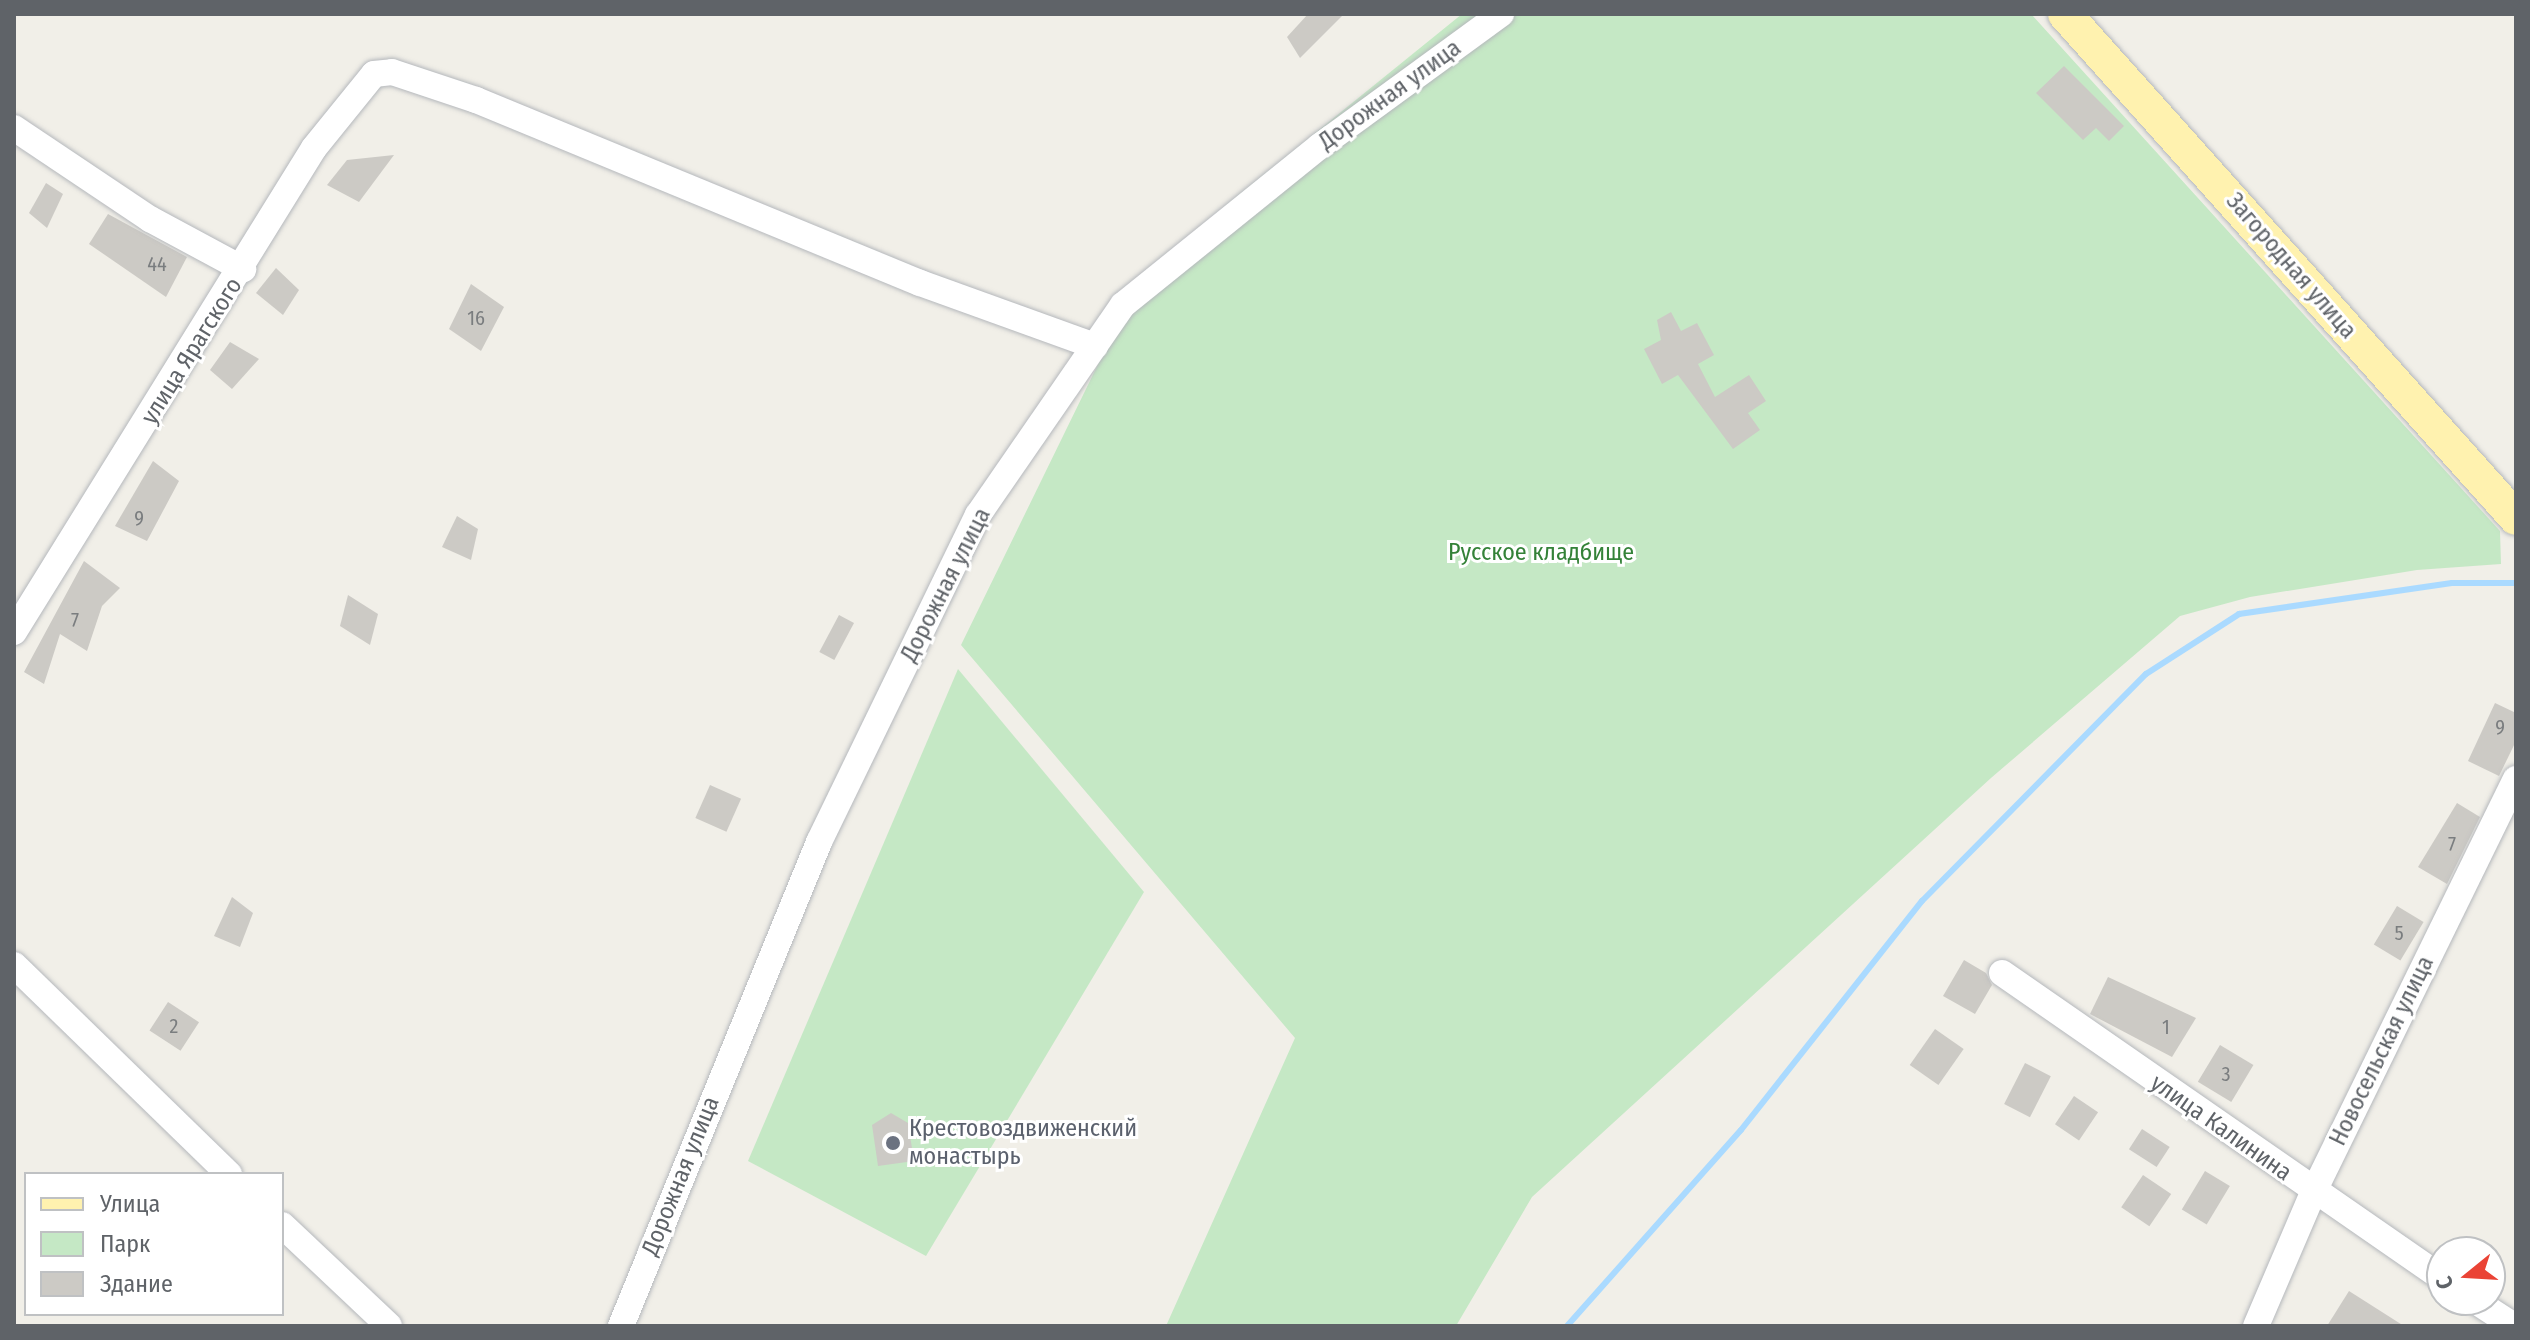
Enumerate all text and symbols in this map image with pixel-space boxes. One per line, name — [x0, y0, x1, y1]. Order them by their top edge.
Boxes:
street label: Дорожная улица — [1313, 34, 1467, 156]
street label: Загородная улица — [2220, 187, 2362, 345]
house number: 44 — [147, 252, 167, 276]
street label: улица Ярагского — [135, 272, 249, 430]
house number: 16 — [467, 306, 485, 330]
street label: Дорожная улица — [895, 503, 997, 667]
house number: 9 — [134, 506, 144, 530]
park label: Русское кладбище — [1448, 539, 1634, 567]
house number: 7 — [71, 608, 79, 632]
house number: 9 — [2495, 715, 2505, 739]
house number: 7 — [2448, 832, 2456, 856]
house number: 5 — [2394, 921, 2404, 945]
street label: Новосельская улица — [2324, 952, 2440, 1150]
house number: 2 — [170, 1014, 178, 1038]
house number: 1 — [2162, 1015, 2170, 1039]
house number: 3 — [2221, 1062, 2231, 1086]
street label: улица Калинина — [2145, 1069, 2297, 1187]
street label: Дорожная улица — [636, 1092, 726, 1260]
place label: Крестовоздвиженский монастырь — [909, 1115, 1137, 1171]
marker: Крестовоздвиженский монастырь — [884, 1134, 902, 1152]
legend — [24, 1172, 284, 1316]
text: Улица — [100, 1190, 160, 1218]
text: Парк — [100, 1230, 150, 1258]
north arrow — [2426, 1236, 2506, 1316]
text: Здание — [100, 1270, 173, 1298]
text: С — [2430, 1273, 2459, 1293]

